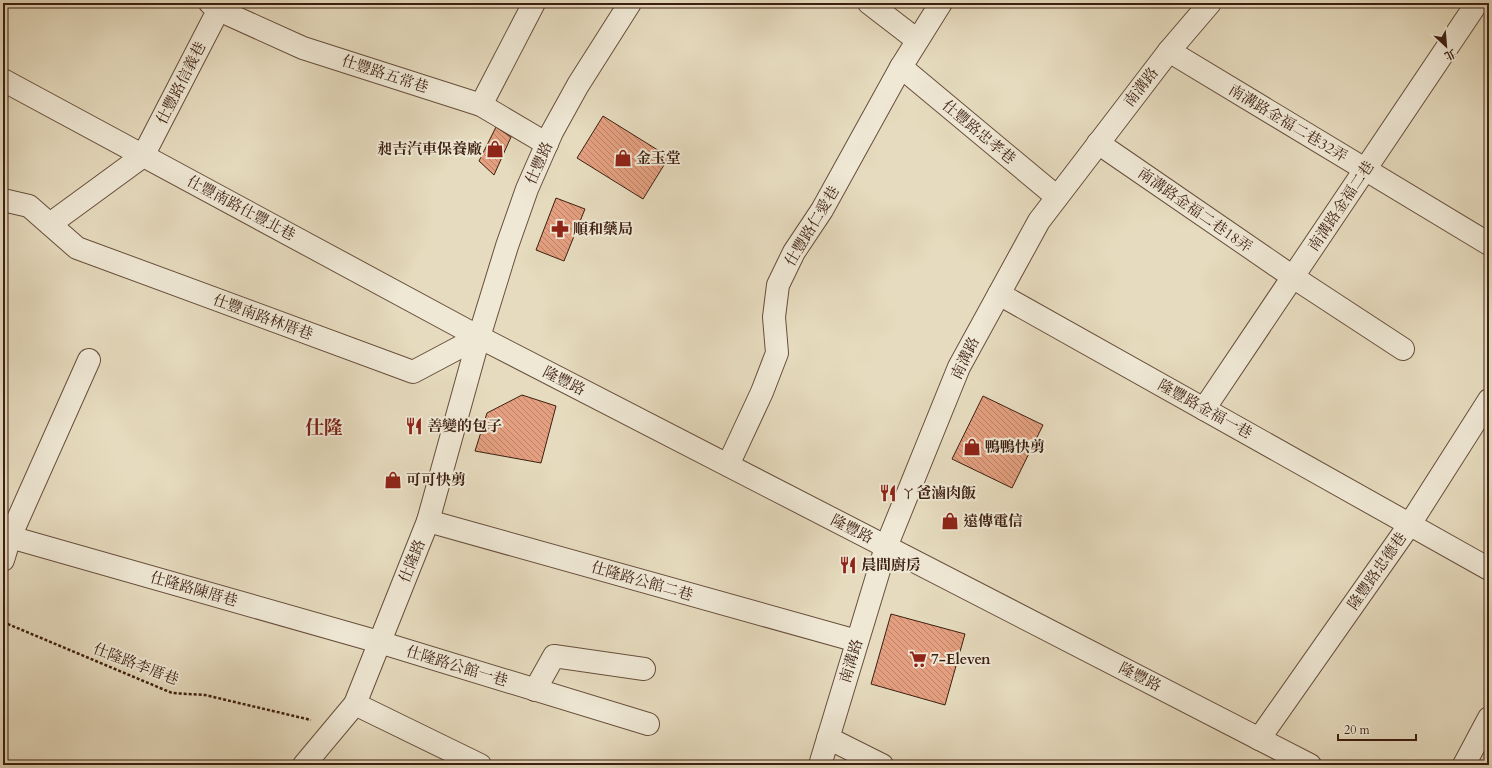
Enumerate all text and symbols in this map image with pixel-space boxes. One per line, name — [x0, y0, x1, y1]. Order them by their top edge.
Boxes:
north arrow — [1426, 26, 1466, 66]
street label: 仕豐路信義巷 — [152, 38, 210, 128]
text: 北 — [1442, 45, 1458, 64]
street label: 仕豐路五常巷 — [339, 51, 431, 97]
street label: 南溝路 — [1119, 63, 1163, 111]
street label: 南溝路金福二巷32弄 — [1225, 80, 1351, 166]
street label: 仕豐路忠孝巷 — [938, 95, 1020, 169]
street label: 仕豐路 — [521, 138, 557, 188]
place label: 昶吉汽車保養廠 — [377, 139, 482, 159]
shop icon: 昶吉汽車保養廠 — [485, 139, 505, 159]
shop icon: 金玉堂 — [613, 148, 633, 168]
place label: 金玉堂 — [636, 148, 681, 168]
street label: 南溝路金福二巷 — [1303, 157, 1379, 255]
street label: 南溝路金福二巷18弄 — [1134, 163, 1256, 257]
street label: 仕豐南路仕豐北巷 — [183, 171, 299, 245]
street label: 仕豐路仁愛巷 — [780, 182, 844, 270]
pharmacy icon: 順和藥局 — [550, 219, 570, 239]
place label: 順和藥局 — [573, 219, 633, 239]
street label: 仕豐南路林厝巷 — [210, 290, 316, 344]
street label: 南溝路 — [946, 333, 984, 383]
street label: 隆豐路 — [539, 362, 589, 400]
street label: 隆豐路金福一巷 — [1154, 375, 1256, 443]
district label: 仕隆 — [305, 415, 343, 441]
restaurant icon: 善變的包子 — [404, 416, 424, 436]
place label: 善變的包子 — [427, 416, 502, 436]
shop icon: 鴨鴨快剪 — [962, 437, 982, 457]
place label: 鴨鴨快剪 — [985, 437, 1045, 457]
shop icon: 可可快剪 — [383, 470, 403, 490]
place label: 可可快剪 — [406, 470, 466, 490]
restaurant icon: ㄚ爸滷肉飯 — [878, 483, 898, 503]
place label: ㄚ爸滷肉飯 — [901, 483, 976, 503]
street label: 隆豐路 — [827, 510, 877, 548]
shop icon: 遠傳電信 — [940, 511, 960, 531]
place label: 遠傳電信 — [963, 511, 1023, 531]
street label: 隆豐路忠德巷 — [1343, 528, 1411, 614]
street label: 仕隆路 — [394, 536, 430, 586]
restaurant icon: 晨間廚房 — [838, 555, 858, 575]
place label: 晨間廚房 — [861, 555, 921, 575]
street label: 仕隆路公館二巷 — [589, 557, 695, 605]
street label: 仕隆路陳厝巷 — [148, 567, 240, 611]
street label: 南溝路 — [835, 637, 867, 685]
street label: 仕隆路李厝巷 — [90, 639, 182, 689]
street label: 仕隆路公館一巷 — [404, 641, 510, 691]
supermarket icon: 7-Eleven — [908, 649, 928, 669]
place label: 7-Eleven — [931, 649, 991, 669]
street label: 隆豐路 — [1115, 658, 1165, 696]
scale bar — [1338, 716, 1416, 742]
text: 20 m — [1344, 722, 1371, 738]

